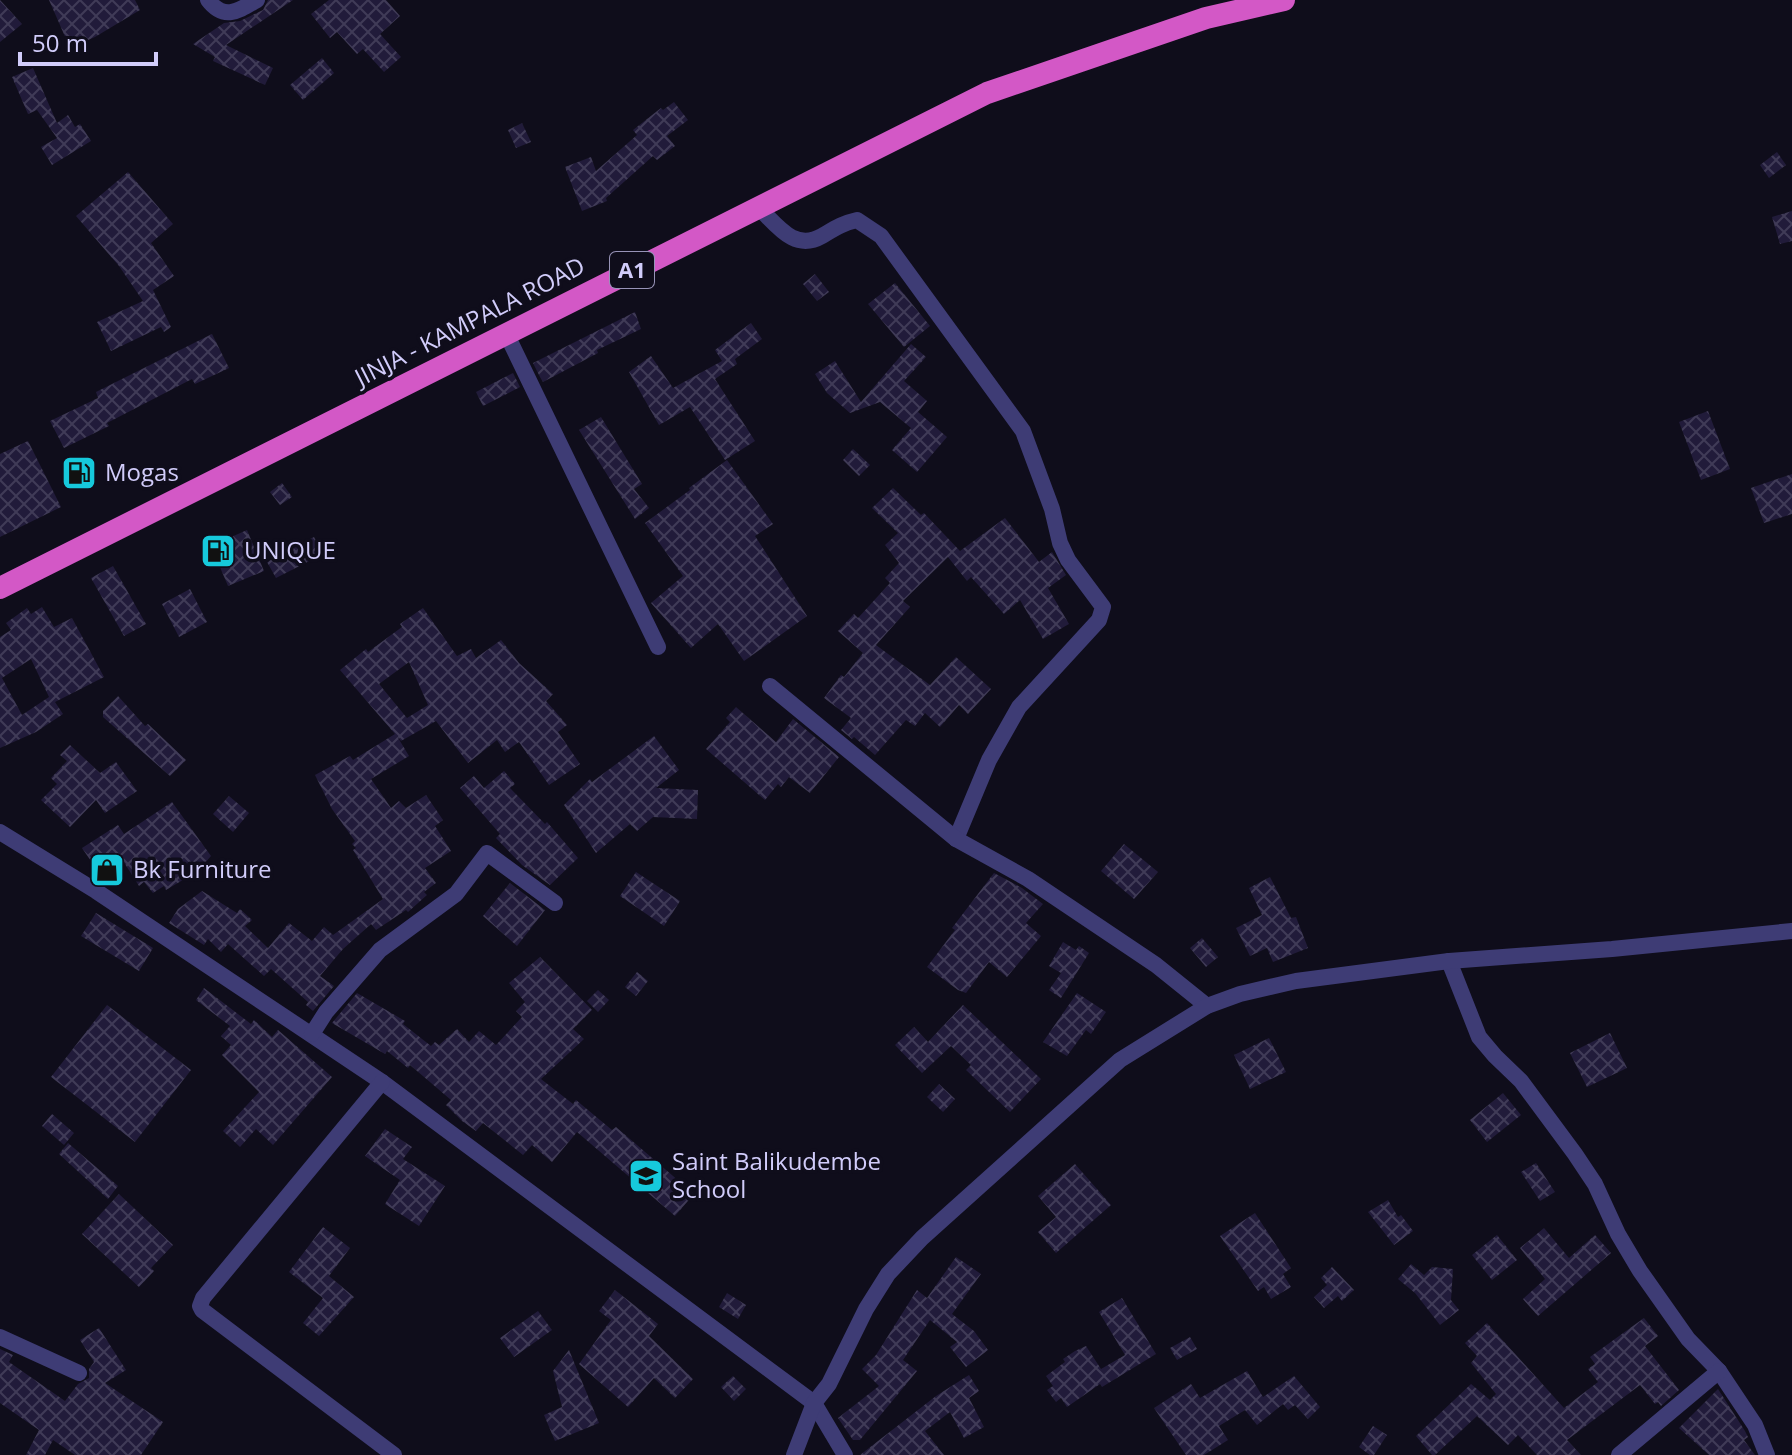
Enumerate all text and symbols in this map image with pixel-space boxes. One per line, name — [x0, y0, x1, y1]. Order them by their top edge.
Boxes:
scale bar — [20, 16, 156, 66]
text: 50 m — [32, 26, 88, 59]
street label: JINJA - KAMPALA ROAD — [347, 248, 590, 394]
road number: A1 — [610, 252, 654, 288]
fuel station icon: Mogas — [60, 454, 98, 492]
place label: Mogas — [105, 455, 179, 488]
fuel station icon: UNIQUE — [199, 532, 237, 570]
place label: UNIQUE — [244, 533, 336, 566]
shop icon: Bk Furniture — [88, 851, 126, 889]
place label: Bk Furniture — [133, 852, 272, 885]
place label: Saint Balikudembe School — [672, 1144, 881, 1205]
school or university icon: Saint Balikudembe School — [627, 1157, 665, 1195]

